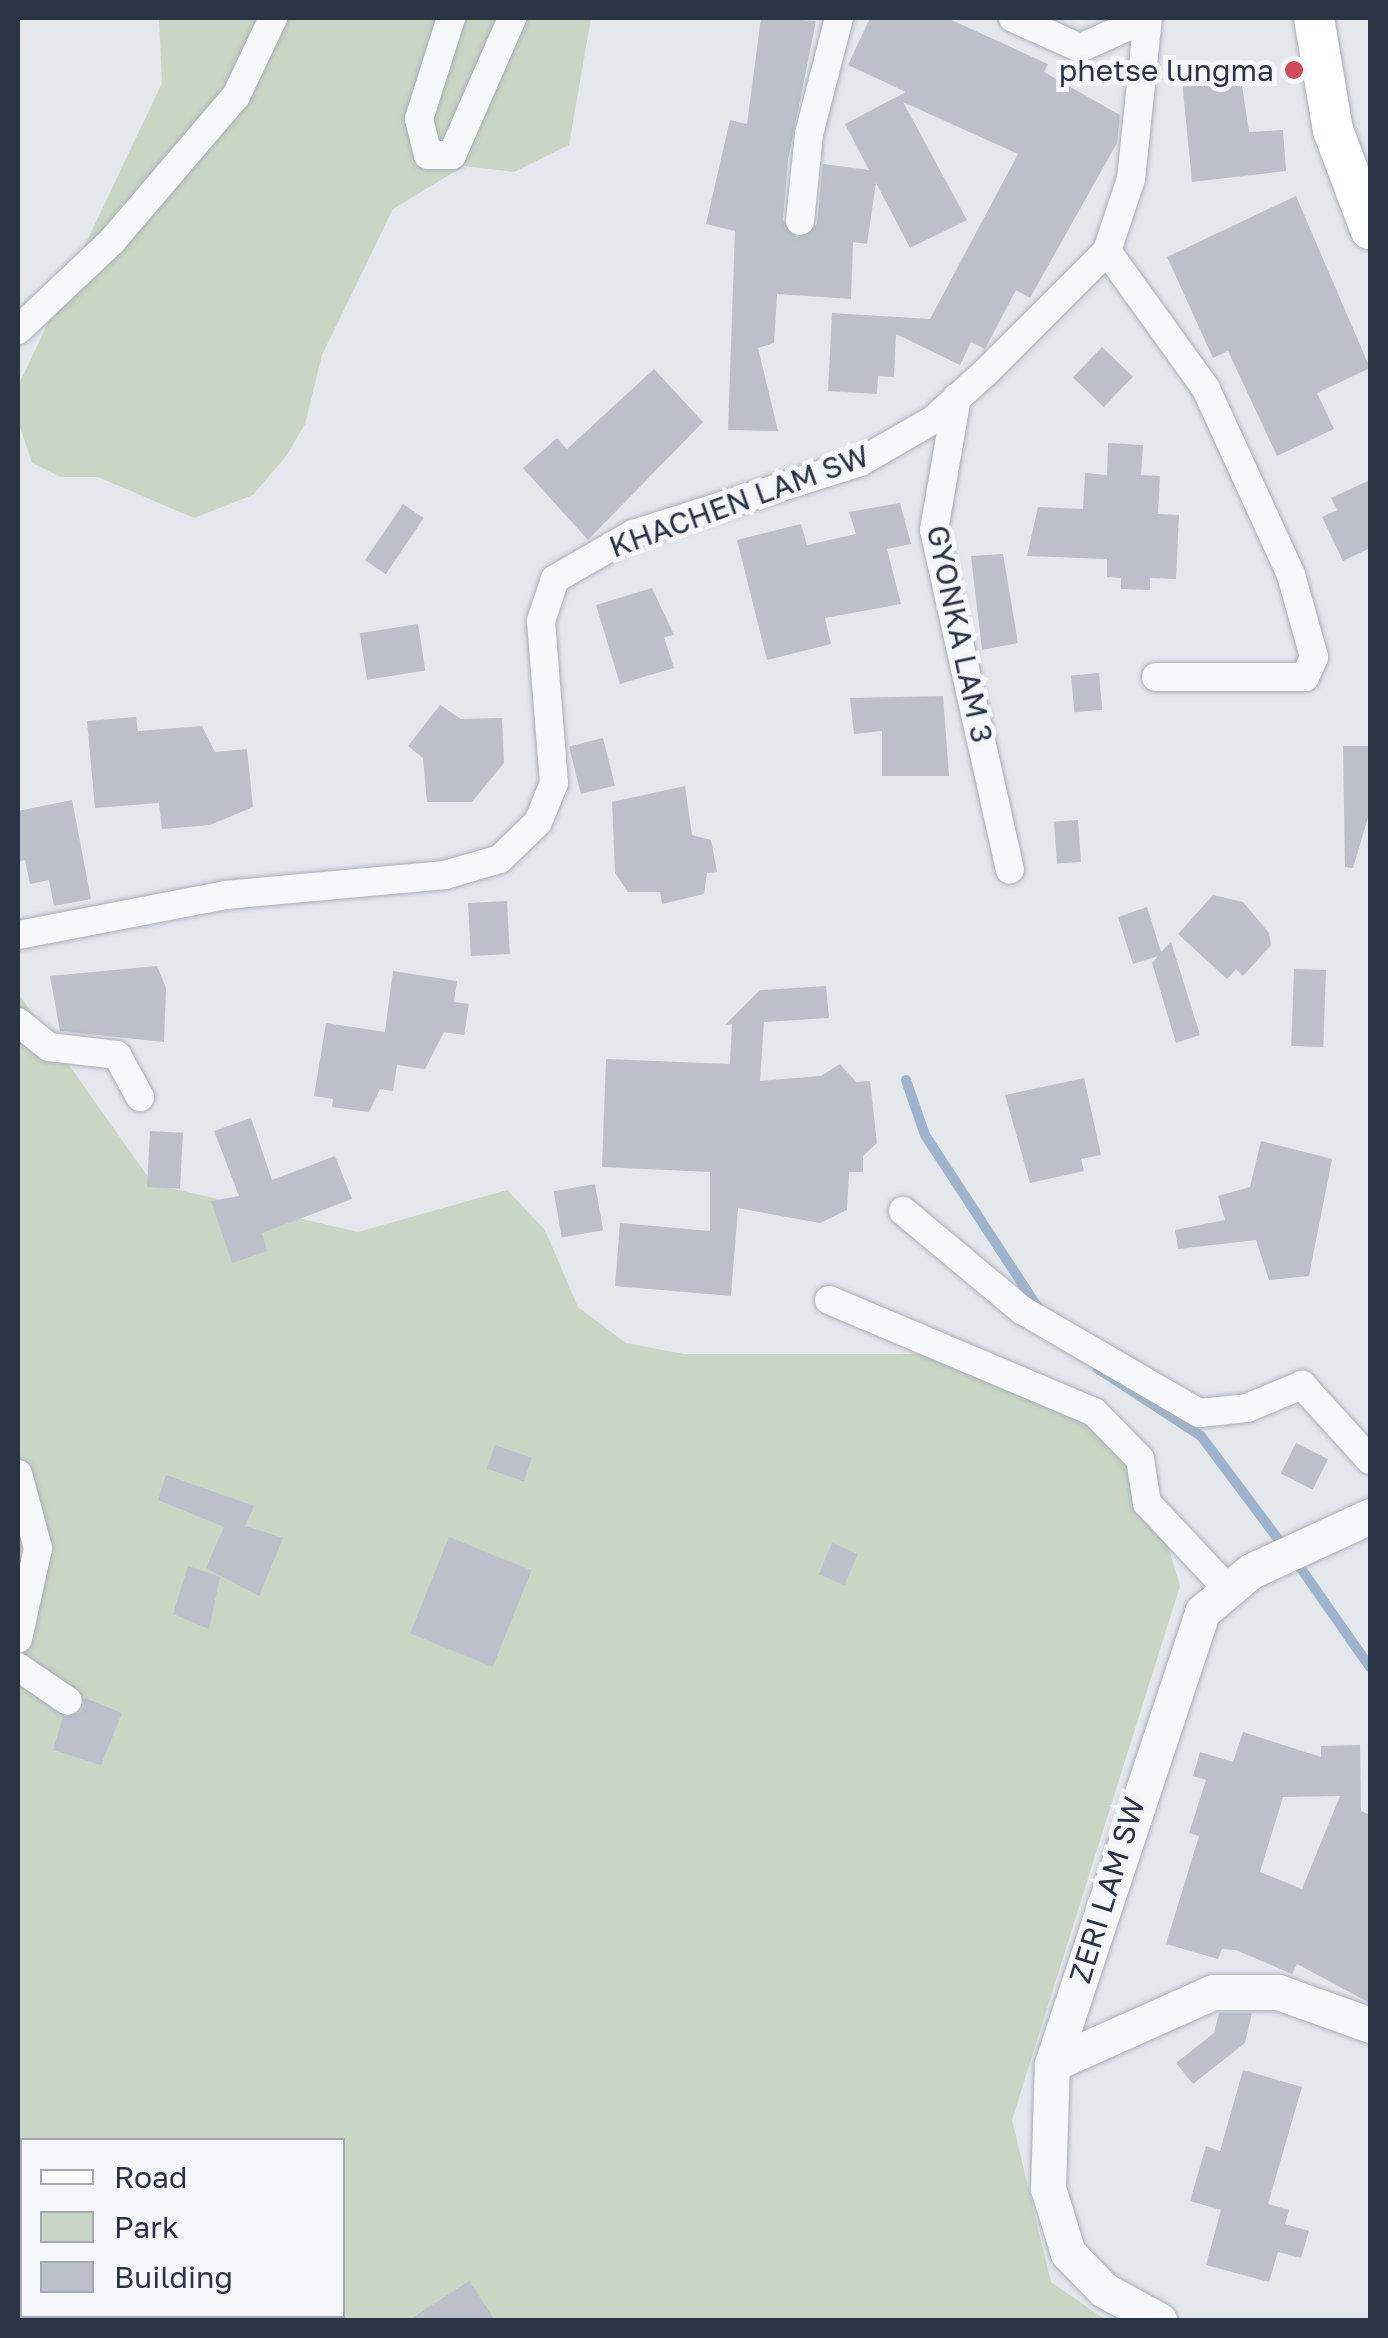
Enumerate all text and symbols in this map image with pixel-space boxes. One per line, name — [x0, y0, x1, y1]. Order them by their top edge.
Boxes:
place label: phetse lungma — [1059, 52, 1274, 88]
marker: phetse lungma — [1283, 59, 1305, 81]
street label: KHACHEN LAM SW — [604, 437, 874, 565]
street label: GYONKA LAM 3 — [919, 522, 1001, 746]
street label: ZERI LAM SW — [1062, 1793, 1152, 1987]
legend — [20, 2138, 345, 2318]
text: Road — [114, 2159, 188, 2195]
text: Park — [114, 2209, 179, 2245]
text: Building — [114, 2259, 233, 2295]

